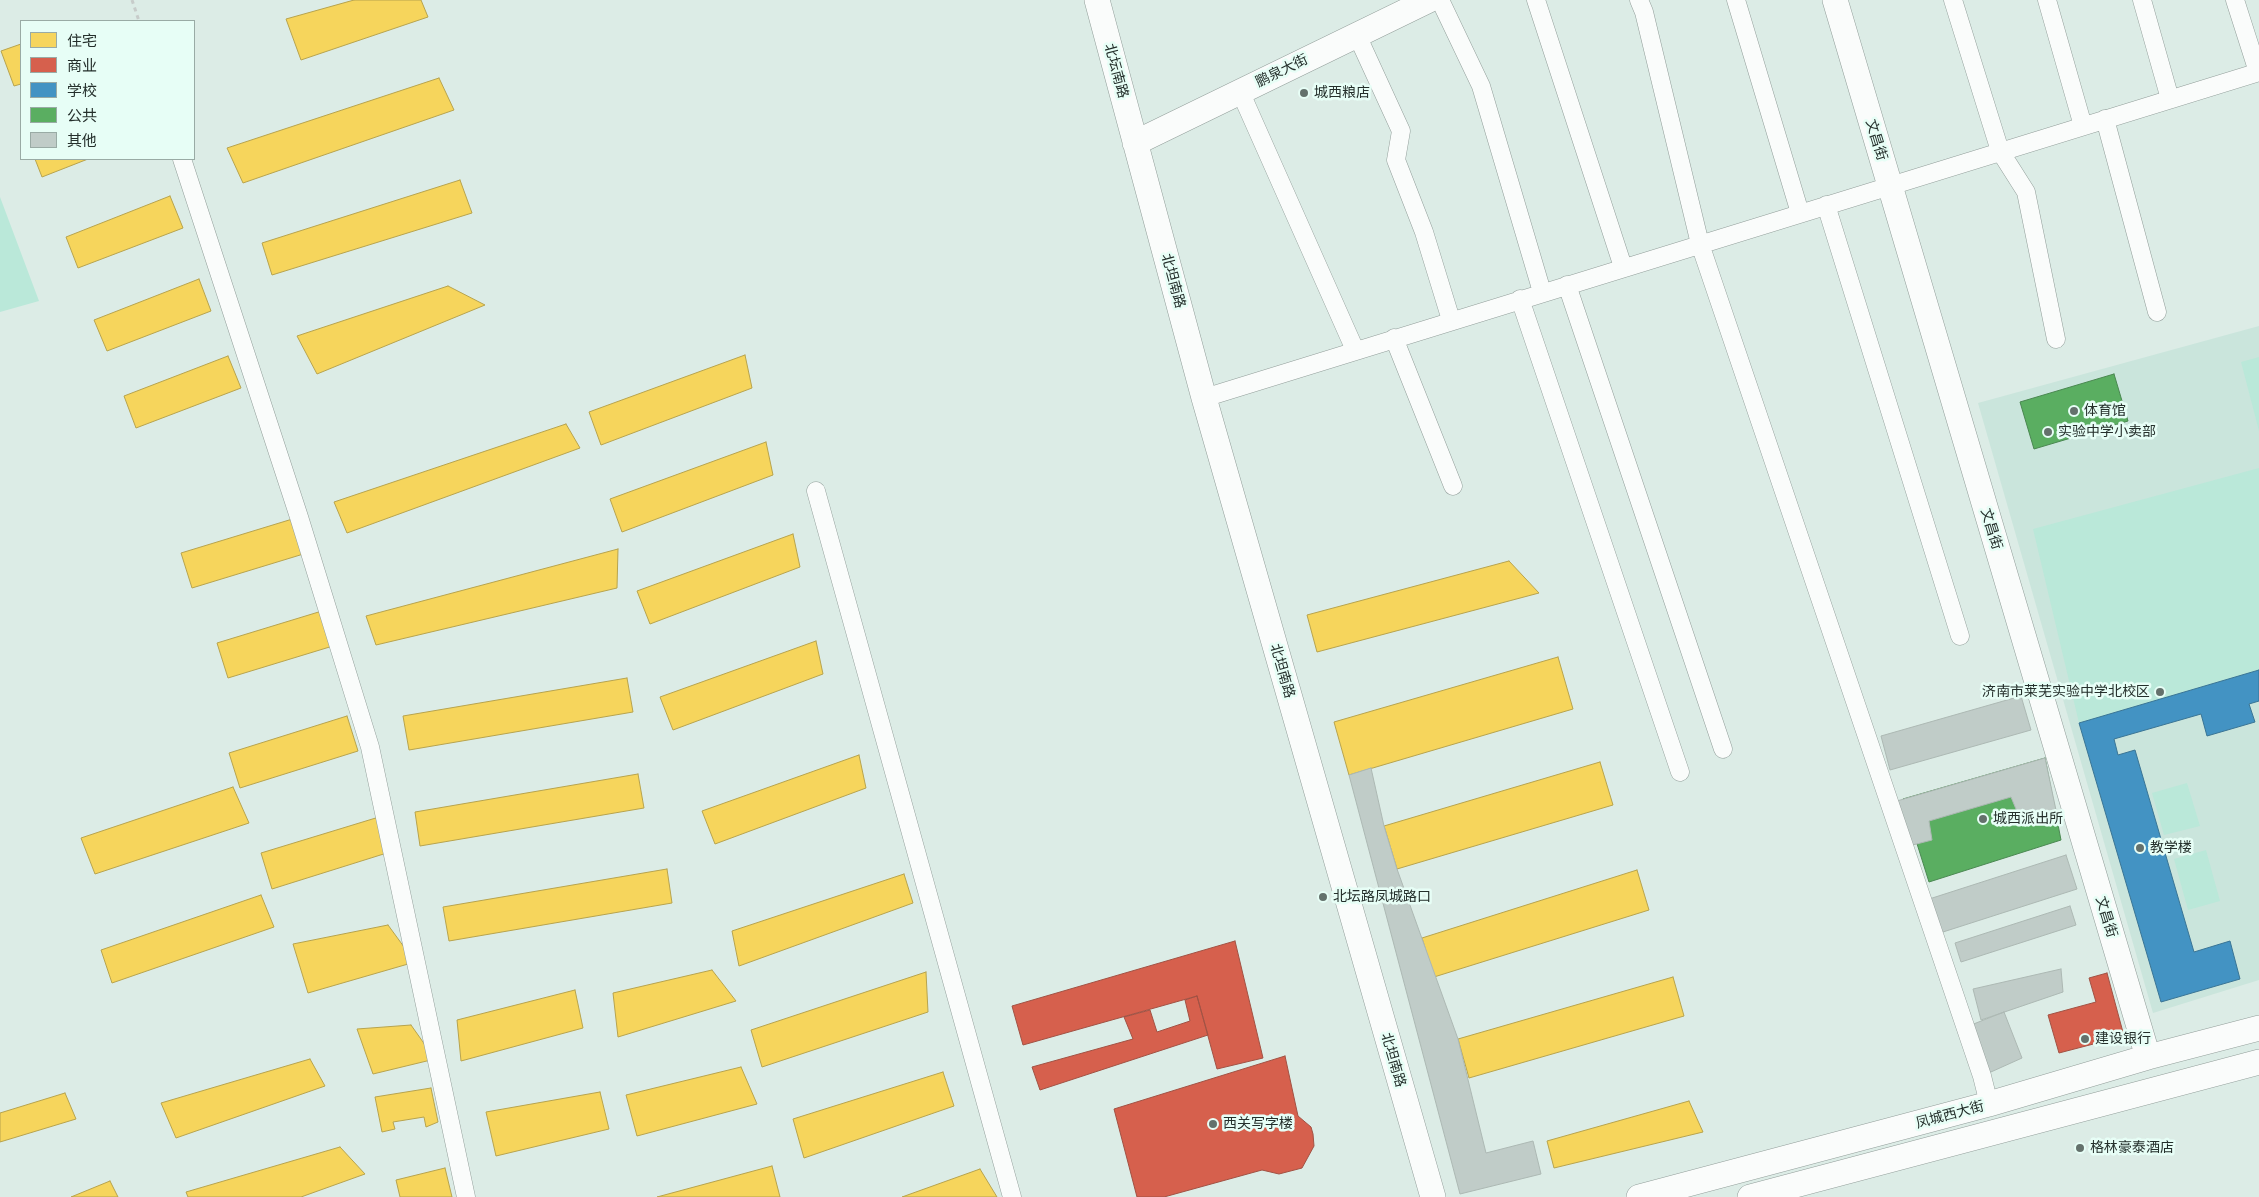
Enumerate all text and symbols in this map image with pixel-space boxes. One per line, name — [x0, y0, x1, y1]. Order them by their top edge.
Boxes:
legend — [20, 20, 195, 160]
text: 住宅 — [67, 32, 97, 50]
street label: 北坛南路 — [1101, 42, 1131, 100]
street label: 鹏泉大街 — [1253, 51, 1311, 91]
text: 商业 — [67, 57, 97, 75]
text: 学校 — [67, 82, 97, 100]
place label: 城西粮店 — [1314, 85, 1370, 101]
marker: 城西粮店 — [1298, 87, 1310, 99]
text: 公共 — [67, 107, 97, 125]
street label: 文昌街 — [1862, 117, 1890, 163]
text: 其他 — [67, 132, 97, 150]
street label: 北坦南路 — [1158, 252, 1188, 310]
place label: 体育馆 — [2084, 403, 2126, 419]
marker: 体育馆 — [2068, 405, 2080, 417]
place label: 实验中学小卖部 — [2058, 424, 2156, 440]
marker: 实验中学小卖部 — [2042, 426, 2054, 438]
street label: 文昌街 — [1977, 506, 2005, 552]
street label: 北坦南路 — [1266, 642, 1298, 700]
place label: 济南市莱芜实验中学北校区 — [1982, 684, 2150, 700]
marker: 济南市莱芜实验中学北校区 — [2154, 686, 2166, 698]
place label: 城西派出所 — [1993, 811, 2063, 827]
marker: 城西派出所 — [1977, 813, 1989, 825]
place label: 教学楼 — [2150, 840, 2192, 856]
marker: 教学楼 — [2134, 842, 2146, 854]
place label: 北坛路凤城路口 — [1333, 889, 1431, 905]
marker: 北坛路凤城路口 — [1317, 891, 1329, 903]
street label: 文昌街 — [2092, 894, 2120, 940]
street label: 北坦南路 — [1377, 1031, 1409, 1089]
place label: 建设银行 — [2095, 1031, 2151, 1047]
marker: 建设银行 — [2079, 1033, 2091, 1045]
street label: 凤城西大街 — [1914, 1098, 1986, 1132]
place label: 西关写字楼 — [1223, 1116, 1293, 1132]
marker: 西关写字楼 — [1207, 1118, 1219, 1130]
place label: 格林豪泰酒店 — [2090, 1140, 2174, 1156]
marker: 格林豪泰酒店 — [2074, 1142, 2086, 1154]

